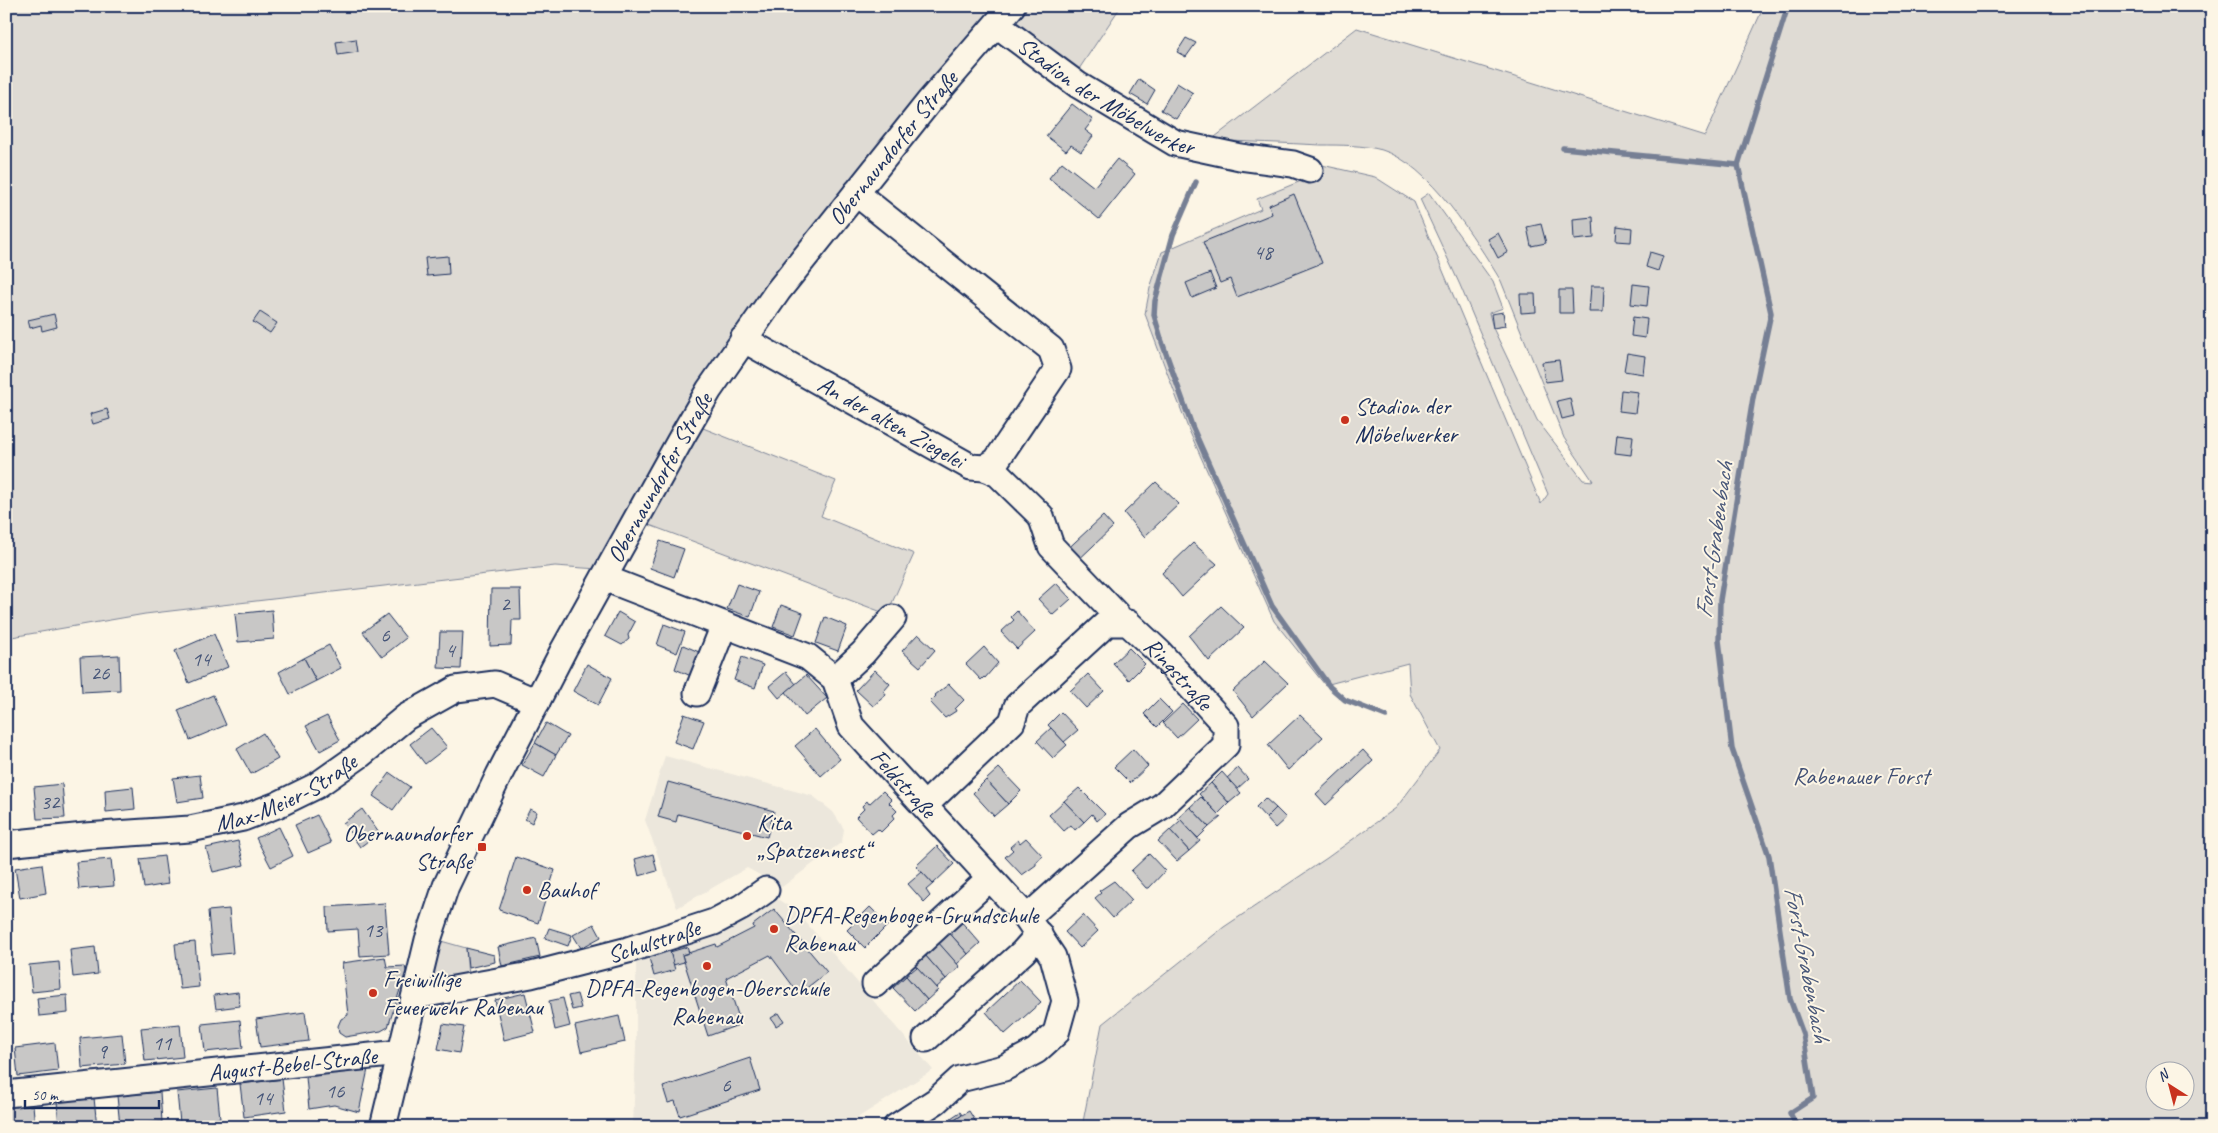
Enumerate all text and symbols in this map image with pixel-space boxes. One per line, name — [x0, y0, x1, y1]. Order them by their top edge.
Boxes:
street label: Stadion der Möbelwerker — [1012, 30, 1199, 162]
street label: Obernaundorfer Straße — [821, 63, 966, 231]
house number: 48 — [1254, 239, 1275, 265]
street label: An der alten Ziegelei — [812, 369, 972, 477]
street label: Obernaundorfer Straße — [600, 386, 720, 568]
place label: Stadion der Möbelwerker — [1355, 391, 1459, 449]
marker: Stadion der Möbelwerker — [1339, 414, 1351, 426]
water label: Forst-Grabenbach — [1687, 458, 1741, 620]
house number: 2 — [500, 591, 511, 617]
house number: 6 — [380, 622, 390, 648]
street label: Ringstraße — [1138, 631, 1221, 718]
house number: 4 — [445, 637, 457, 663]
house number: 14 — [192, 646, 213, 672]
house number: 26 — [91, 660, 110, 686]
street label: Feldstraße — [864, 742, 944, 826]
street label: Max-Meier-Straße — [213, 746, 365, 838]
park label: Rabenauer Forst — [1793, 761, 1932, 791]
house number: 32 — [41, 789, 61, 815]
place label: Kita „Spatzennest“ — [757, 807, 875, 865]
place label: Obernaundorfer Straße — [343, 818, 474, 876]
marker: Kita „Spatzennest“ — [741, 830, 753, 842]
marker: Obernaundorfer Straße — [476, 841, 488, 853]
place label: Bauhof — [537, 875, 600, 905]
marker: Bauhof — [521, 884, 533, 896]
water label: Forst-Grabenbach — [1776, 884, 1838, 1046]
place label: DPFA-Regenbogen-Grundschule Rabenau — [784, 900, 1041, 958]
street label: Schulstraße — [604, 912, 706, 970]
house number: 13 — [364, 917, 384, 943]
marker: DPFA-Regenbogen-Grundschule Rabenau — [768, 923, 780, 935]
marker: DPFA-Regenbogen-Oberschule Rabenau — [701, 960, 713, 972]
place label: Freiwillige Feuerwehr Rabenau — [383, 964, 545, 1022]
place label: DPFA-Regenbogen-Oberschule Rabenau — [585, 973, 831, 1031]
marker: Freiwillige Feuerwehr Rabenau — [367, 987, 379, 999]
house number: 11 — [153, 1030, 173, 1056]
house number: 9 — [97, 1038, 108, 1064]
street label: August-Bebel-Straße — [207, 1040, 380, 1088]
north arrow — [2146, 1060, 2196, 1110]
text: N — [2154, 1065, 2173, 1085]
house number: 6 — [721, 1072, 731, 1098]
scale bar — [25, 1078, 159, 1110]
house number: 16 — [326, 1078, 345, 1104]
house number: 14 — [254, 1085, 275, 1111]
text: 50 m — [32, 1086, 59, 1105]

